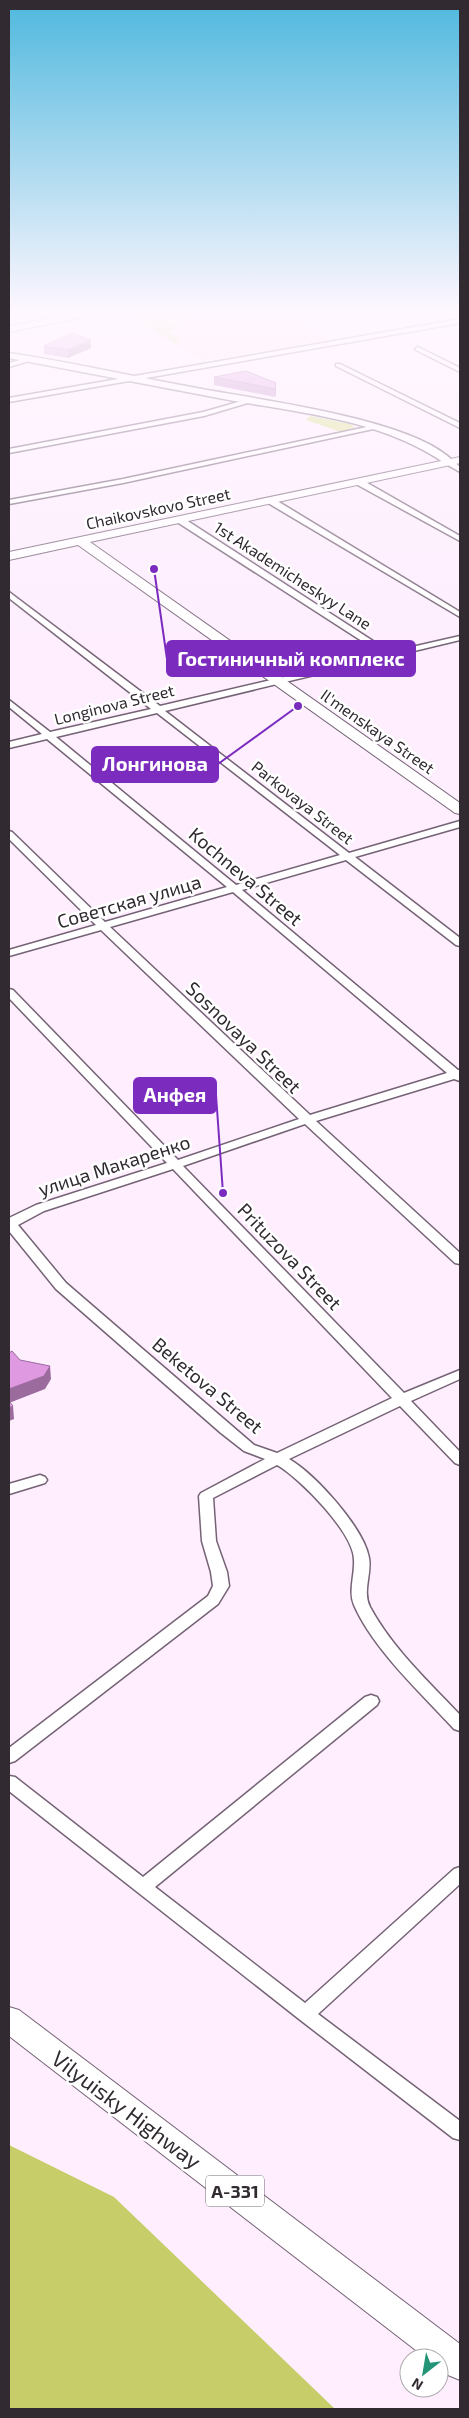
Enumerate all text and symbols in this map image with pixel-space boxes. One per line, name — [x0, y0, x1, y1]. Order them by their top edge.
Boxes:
street label: Chaikovskovo Street — [84, 483, 232, 533]
street label: 1st Akademicheskyy Lane — [211, 517, 375, 633]
callout: Гостиничный комплекс — [167, 641, 415, 676]
text: Гостиничный комплекс — [177, 646, 405, 670]
street label: Longinova Street — [52, 680, 176, 728]
street label: Il'menskaya Street — [318, 685, 438, 777]
callout: Лонгинова — [92, 747, 218, 782]
text: Лонгинова — [102, 751, 208, 775]
street label: Parkovaya Street — [248, 756, 358, 848]
street label: Kochneva Street — [185, 822, 307, 930]
street label: Советская улица — [54, 869, 204, 934]
street label: Sosnovaya Street — [182, 976, 306, 1098]
callout: Анфея — [134, 1078, 216, 1113]
text: Анфея — [144, 1082, 206, 1106]
street label: улица Макаренко — [35, 1130, 193, 1201]
street label: Prituzova Street — [233, 1198, 347, 1314]
street label: Beketova Street — [148, 1332, 268, 1438]
street label: Vilyuisky Highway — [47, 2044, 207, 2174]
road number: А-331 — [206, 2176, 264, 2206]
north arrow — [399, 2348, 449, 2398]
text: N — [408, 2375, 426, 2394]

